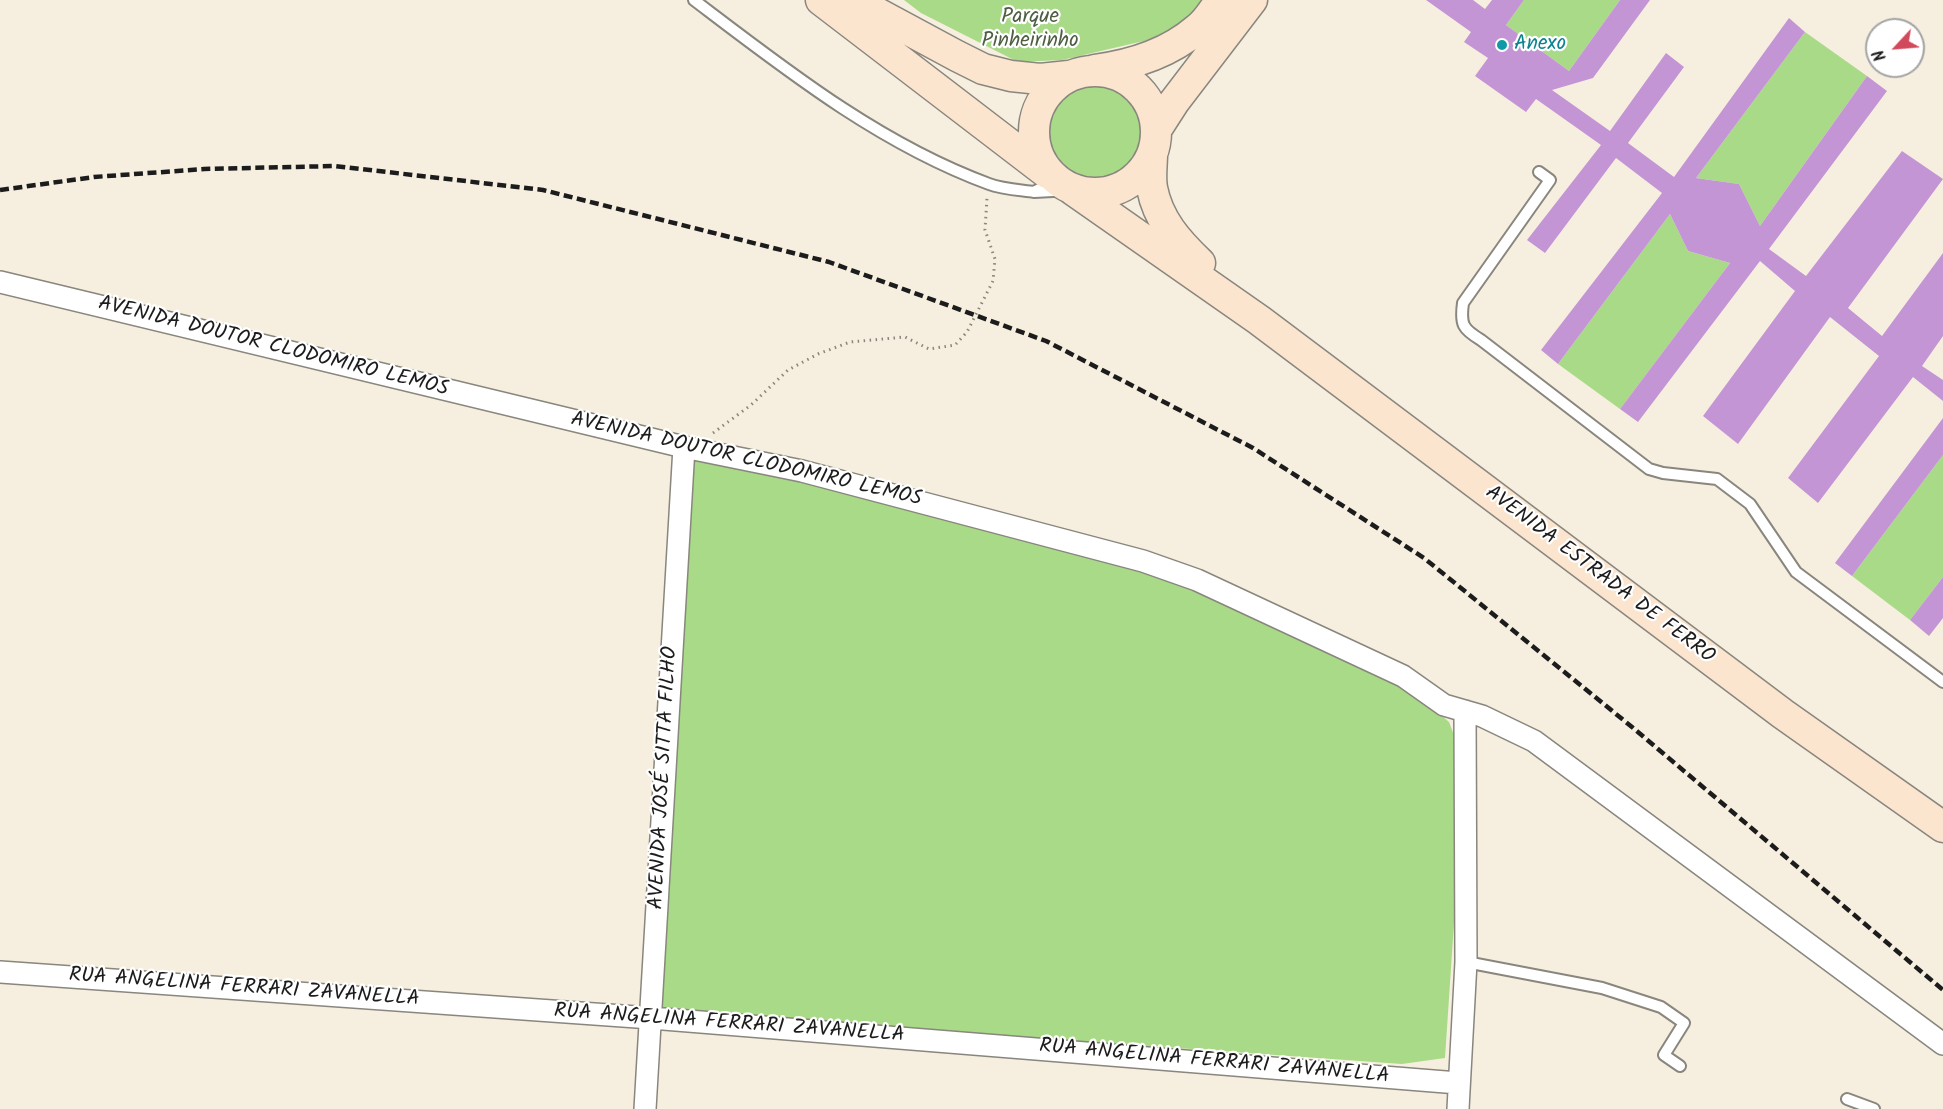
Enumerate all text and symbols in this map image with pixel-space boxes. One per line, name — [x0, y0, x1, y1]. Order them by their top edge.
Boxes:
park label: Parque Pinheirinho — [981, 5, 1079, 55]
north arrow — [1865, 18, 1925, 78]
place label: Anexo — [1514, 32, 1566, 58]
marker: Anexo — [1495, 38, 1509, 52]
text: N — [1867, 45, 1894, 65]
street label: AVENIDA DOUTOR CLODOMIRO LEMOS — [95, 292, 451, 404]
street label: AVENIDA DOUTOR CLODOMIRO LEMOS — [568, 408, 924, 514]
street label: AVENIDA ESTRADA DE FERRO — [1479, 481, 1719, 671]
street label: AVENIDA JOSÉ SITTA FILHO — [646, 646, 684, 910]
street label: RUA ANGELINA FERRARI ZAVANELLA — [68, 964, 420, 1014]
street label: RUA ANGELINA FERRARI ZAVANELLA — [553, 1000, 905, 1050]
street label: RUA ANGELINA FERRARI ZAVANELLA — [1038, 1035, 1390, 1091]

